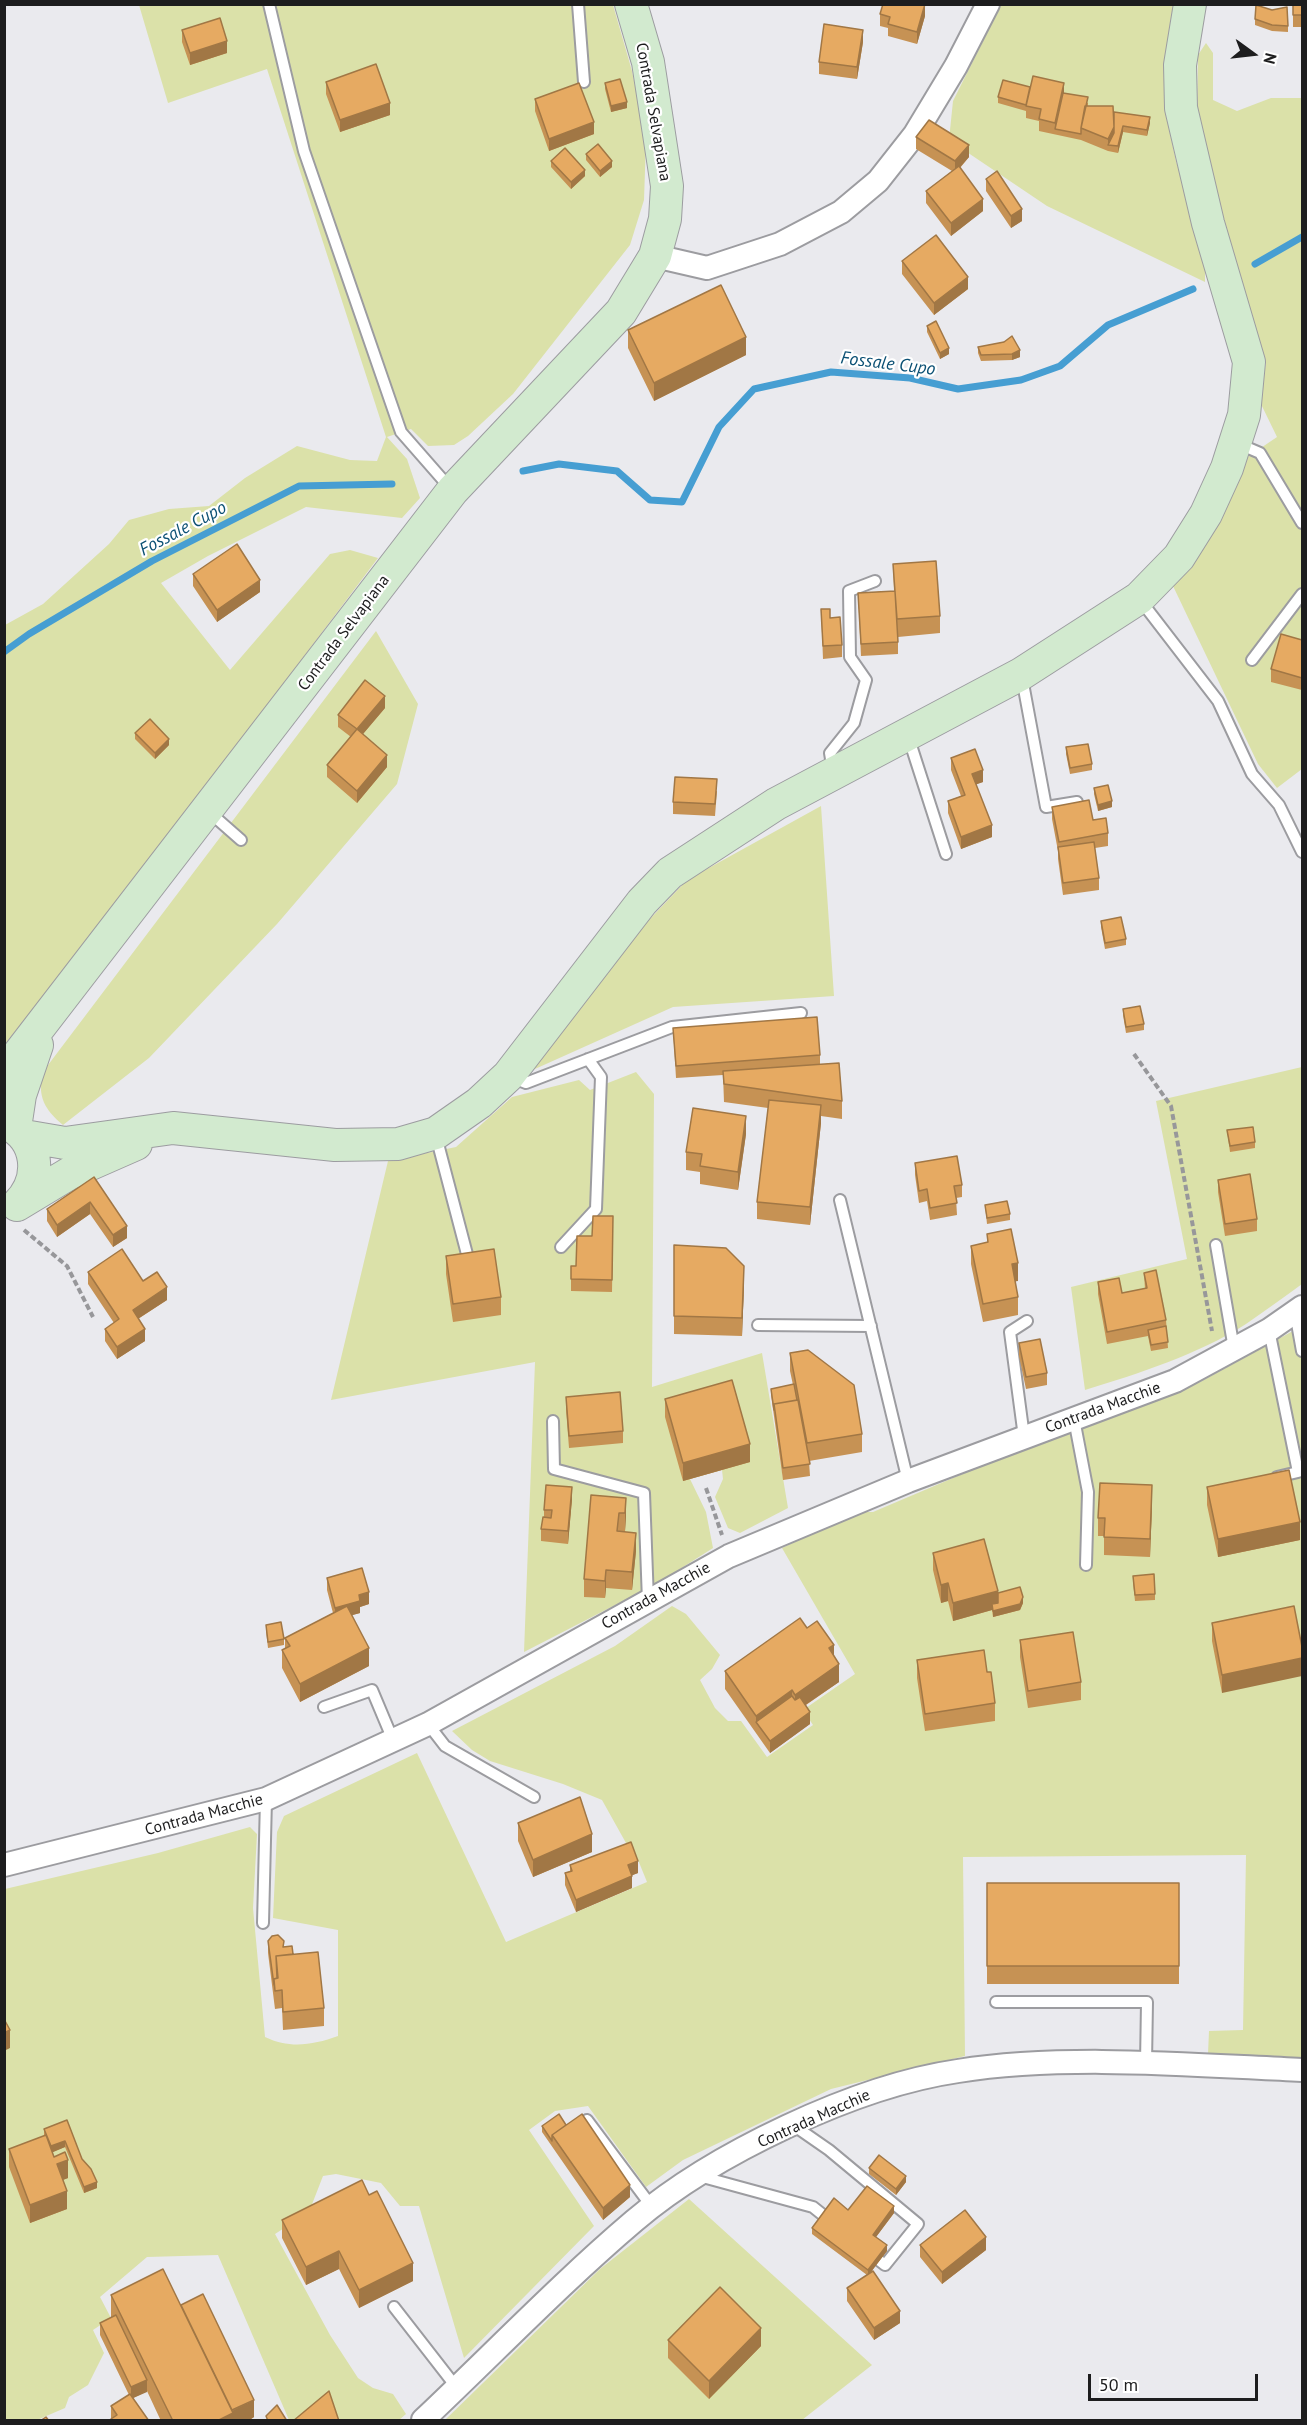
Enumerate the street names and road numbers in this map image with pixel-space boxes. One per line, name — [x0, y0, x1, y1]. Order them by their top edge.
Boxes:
street label: Contrada Selvapiana — [631, 41, 675, 183]
street label: Contrada Selvapiana — [294, 571, 394, 695]
street label: Contrada Macchie — [1043, 1378, 1163, 1438]
street label: Contrada Macchie — [598, 1558, 714, 1634]
street label: Contrada Macchie — [143, 1790, 265, 1840]
street label: Contrada Macchie — [755, 2086, 873, 2152]

